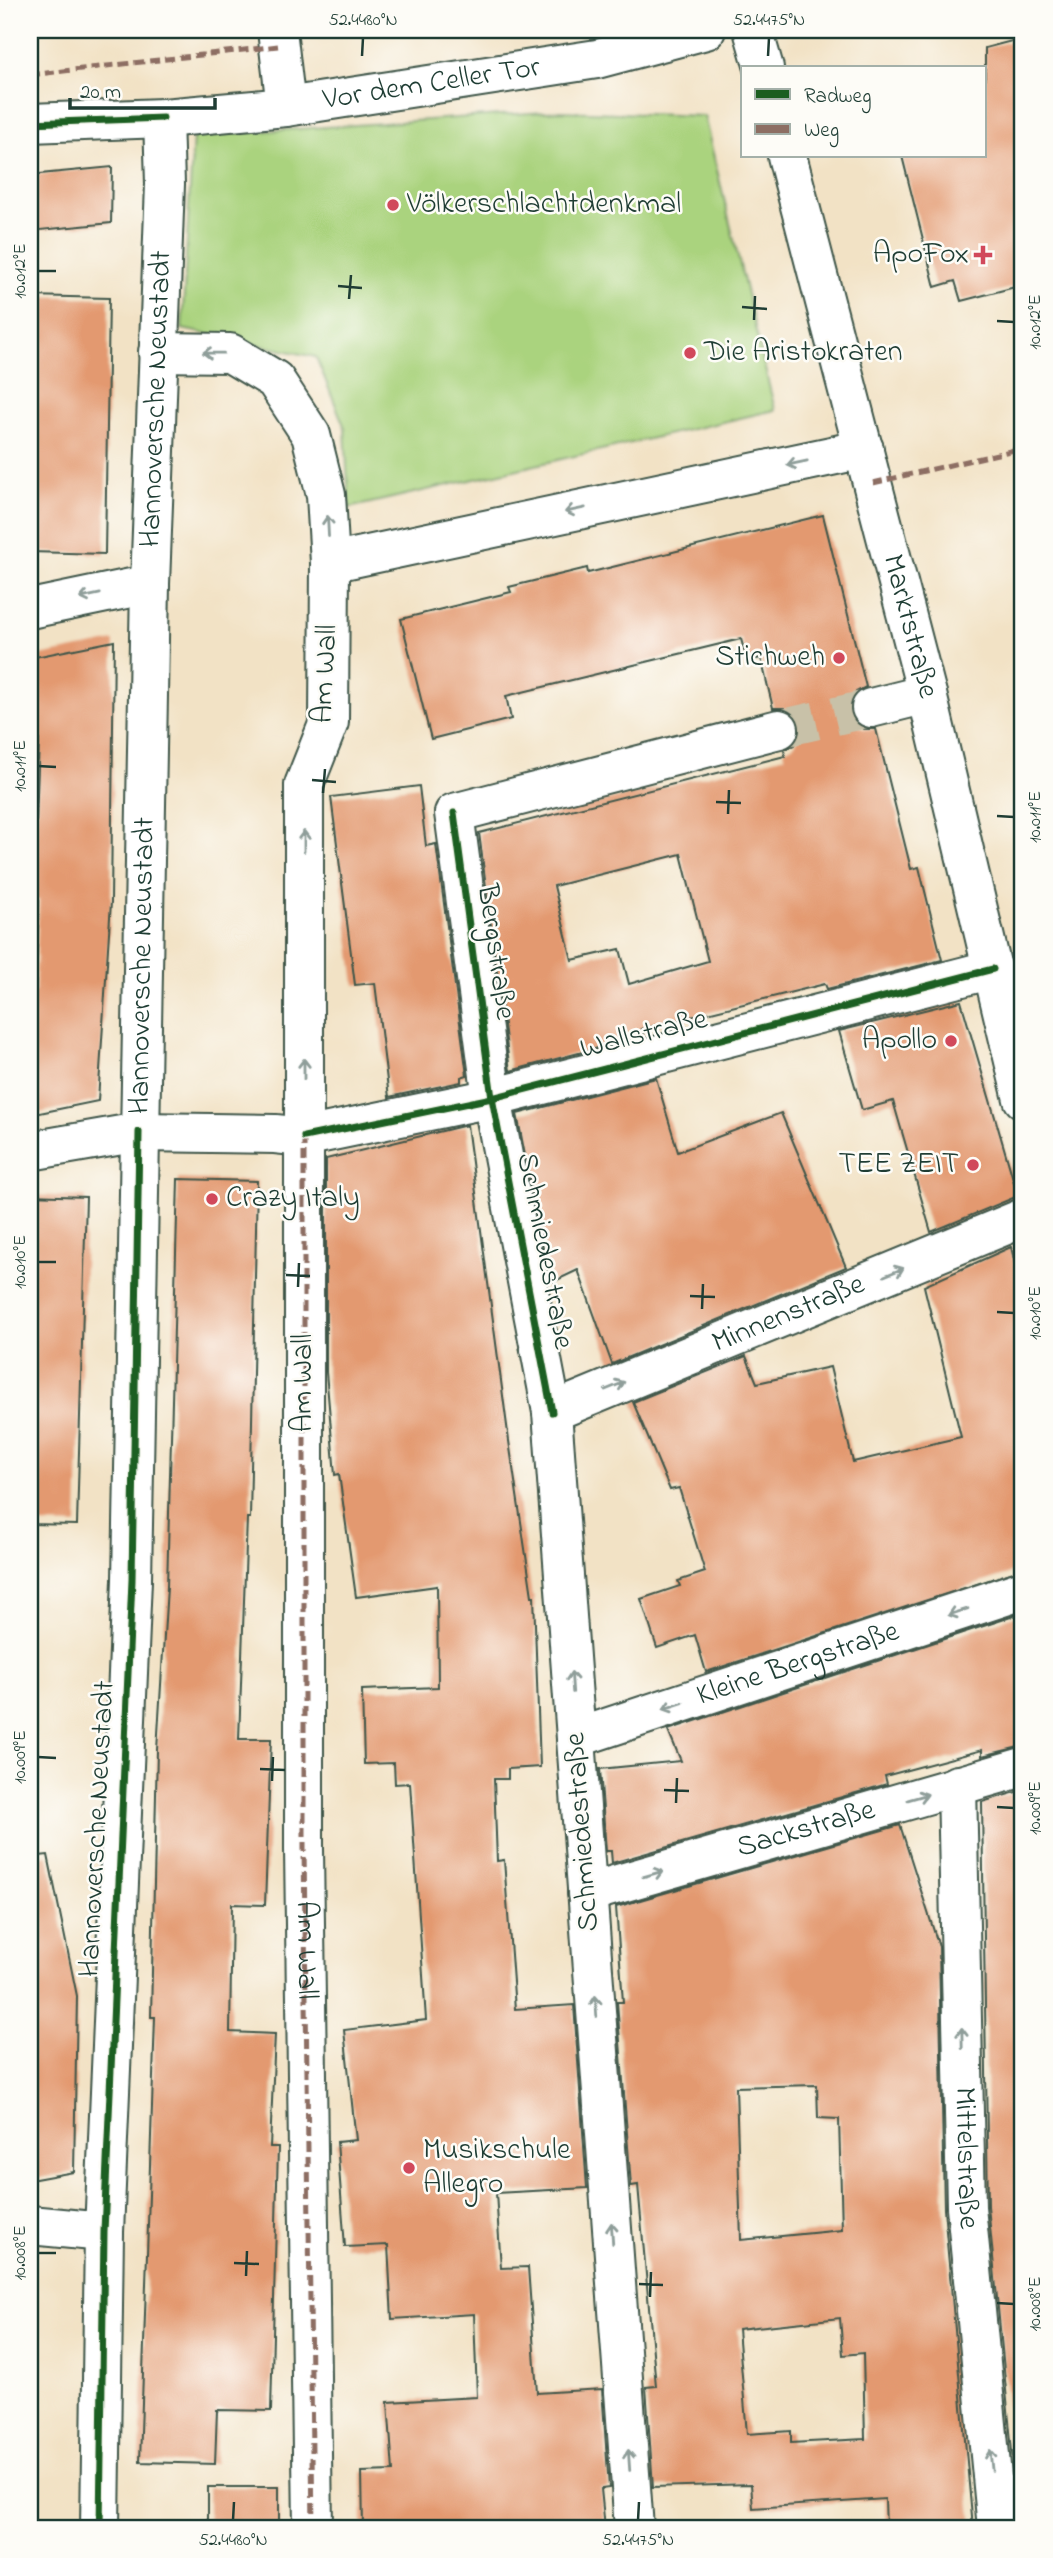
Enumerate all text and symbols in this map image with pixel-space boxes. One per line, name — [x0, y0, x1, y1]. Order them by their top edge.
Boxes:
text: 52.4480°N — [328, 8, 398, 34]
text: 52.4475°N — [733, 8, 805, 34]
street label: Vor dem Celler Tor — [319, 46, 544, 123]
scale bar — [70, 66, 215, 110]
legend — [741, 66, 986, 158]
text: 20 m — [80, 78, 121, 108]
text: Radweg — [804, 82, 871, 114]
text: Weg — [804, 116, 839, 148]
place label: Völkerschlachtdenkmal — [406, 183, 681, 227]
marker: Völkerschlachtdenkmal — [385, 197, 401, 213]
place label: ApoFox — [873, 233, 969, 277]
text: 10.012°E — [8, 243, 34, 299]
marker: ApoFox — [975, 247, 991, 263]
street label: Hannoversche Neustadt — [129, 250, 184, 548]
text: 10.012°E — [1023, 294, 1049, 350]
place label: Die Aristokraten — [703, 331, 903, 375]
marker: Die Aristokraten — [682, 345, 698, 361]
one-way arrow — [202, 346, 225, 360]
one-way arrow — [786, 456, 809, 470]
one-way arrow — [564, 504, 587, 518]
one-way arrow — [321, 515, 334, 537]
street label: Marktstraße — [870, 550, 949, 704]
one-way arrow — [79, 590, 102, 604]
street label: Am Wall — [301, 624, 351, 724]
place label: Stichweh — [715, 636, 825, 680]
marker: Stichweh — [831, 650, 847, 666]
text: 10.011°E — [8, 740, 34, 792]
text: 10.011°E — [1023, 791, 1049, 843]
street label: Hannoversche Neustadt — [118, 817, 168, 1115]
one-way arrow — [297, 830, 311, 853]
street label: Bergstraße — [464, 880, 526, 1023]
street label: Wallstraße — [576, 998, 713, 1072]
place label: Apollo — [862, 1019, 937, 1063]
marker: Apollo — [943, 1033, 959, 1049]
one-way arrow — [297, 1058, 311, 1081]
place label: TEE ZEIT — [838, 1143, 959, 1187]
street label: Schmiedestraße — [503, 1149, 585, 1354]
marker: TEE ZEIT — [965, 1157, 981, 1173]
place label: Crazy Italy — [226, 1177, 360, 1221]
marker: Crazy Italy — [204, 1191, 220, 1207]
text: 10.010°E — [8, 1235, 34, 1289]
street label: Minnenstraße — [706, 1263, 872, 1366]
one-way arrow — [882, 1264, 904, 1277]
text: 10.010°E — [1023, 1286, 1049, 1340]
street label: Am Wall — [282, 1334, 326, 1432]
one-way arrow — [604, 1379, 626, 1392]
one-way arrow — [948, 1606, 970, 1619]
street label: Kleine Bergstraße — [691, 1610, 906, 1718]
one-way arrow — [565, 1671, 578, 1694]
street label: Hannoversche Neustadt — [68, 1680, 128, 1978]
one-way arrow — [662, 1701, 684, 1713]
text: 10.009°E — [8, 1730, 34, 1784]
street label: Schmiedestraße — [554, 1731, 612, 1933]
text: 10.009°E — [1023, 1781, 1049, 1835]
street label: Sackstraße — [732, 1789, 881, 1871]
one-way arrow — [907, 1789, 929, 1802]
one-way arrow — [641, 1866, 663, 1879]
street label: Am Wall — [283, 1900, 328, 2000]
one-way arrow — [589, 1995, 602, 2018]
one-way arrow — [956, 2027, 969, 2050]
street label: Mittelstraße — [941, 2086, 990, 2232]
place label: Musikschule Allegro — [423, 2129, 571, 2207]
marker: Musikschule Allegro — [401, 2160, 417, 2176]
one-way arrow — [605, 2223, 618, 2245]
text: 10.008°E — [8, 2225, 34, 2281]
text: 10.008°E — [1023, 2276, 1049, 2332]
one-way arrow — [622, 2449, 635, 2472]
one-way arrow — [984, 2450, 997, 2472]
text: 52.4480°N — [198, 2528, 268, 2554]
text: 52.4475°N — [602, 2528, 674, 2554]

